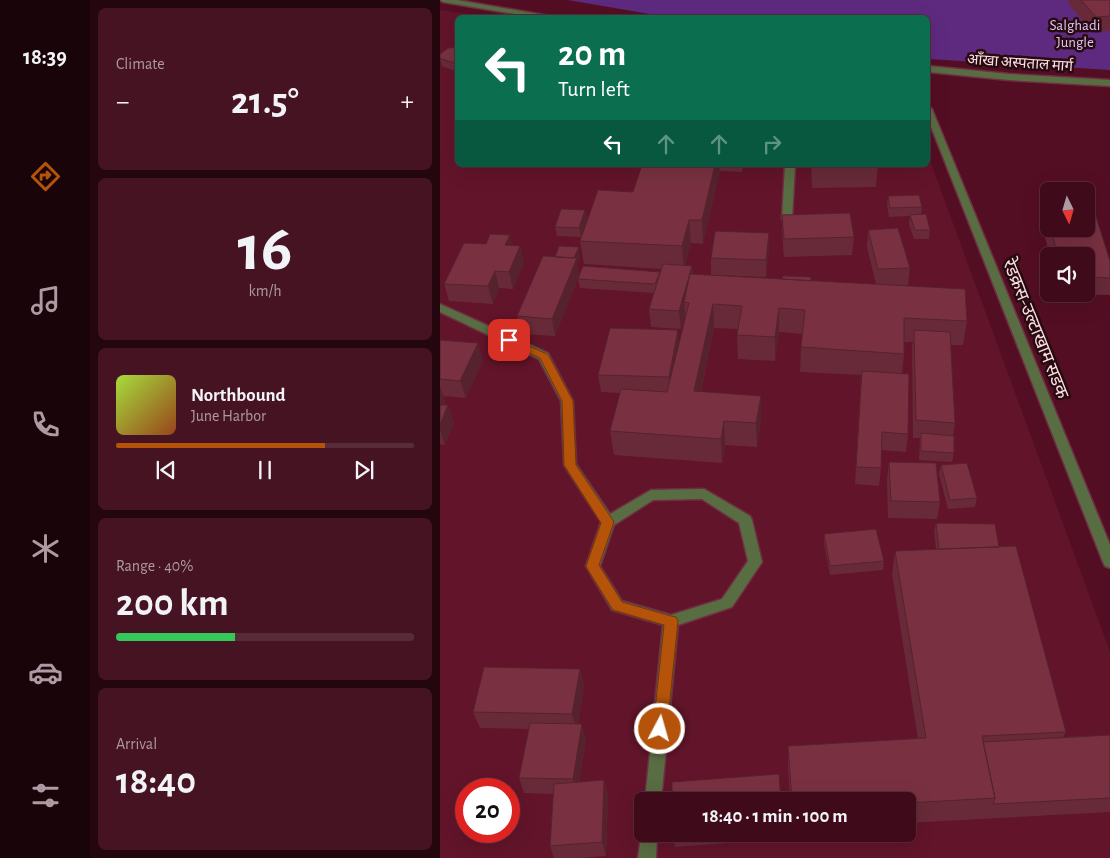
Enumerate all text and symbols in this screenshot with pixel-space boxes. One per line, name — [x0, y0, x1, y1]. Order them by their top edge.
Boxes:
park label: Salghadi Jungle — [1050, 18, 1100, 50]
icon: left — [475, 35, 540, 100]
text: 20 m — [558, 37, 626, 72]
text: 18:39 — [23, 46, 67, 68]
street label: आँखा अस्पताल मार्ग — [967, 50, 1075, 74]
text: Climate — [116, 56, 165, 72]
text: Turn left — [558, 78, 630, 100]
text: 21.5° — [231, 83, 299, 121]
text: − — [116, 88, 129, 116]
text: + — [401, 88, 414, 116]
icon: left — [599, 130, 627, 158]
icon: ahead — [652, 130, 680, 158]
icon: ahead — [705, 130, 733, 158]
icon: right — [758, 130, 786, 158]
icon: directions — [28, 159, 63, 194]
north arrow — [1040, 182, 1095, 238]
map controls — [1040, 182, 1095, 302]
text: 16 — [238, 217, 292, 282]
button: sound — [1040, 247, 1095, 302]
street label: रेडक्रस-उल्टाखाम सडक — [998, 255, 1074, 402]
icon: music — [28, 283, 63, 318]
text: km/h — [248, 283, 282, 299]
pin — [488, 319, 530, 361]
icon: arrive — [495, 326, 523, 354]
text: Northbound — [191, 386, 286, 405]
icon: phone — [28, 407, 63, 442]
text: June Harbor — [191, 408, 266, 424]
icon: previous — [152, 456, 180, 484]
icon: pause — [251, 456, 279, 484]
icon: next — [350, 456, 378, 484]
icon: climate — [28, 531, 63, 566]
text: Range · 40% — [116, 558, 194, 574]
text: 200 km — [116, 585, 229, 623]
icon: car — [28, 655, 63, 690]
position arrow — [633, 702, 685, 754]
text: Arrival — [116, 736, 157, 752]
text: 18:40 — [116, 763, 196, 801]
icon: filters — [28, 778, 63, 813]
speed limit sign: 20 — [455, 778, 520, 843]
text: 18:40 · 1 min · 100 m — [702, 807, 848, 826]

